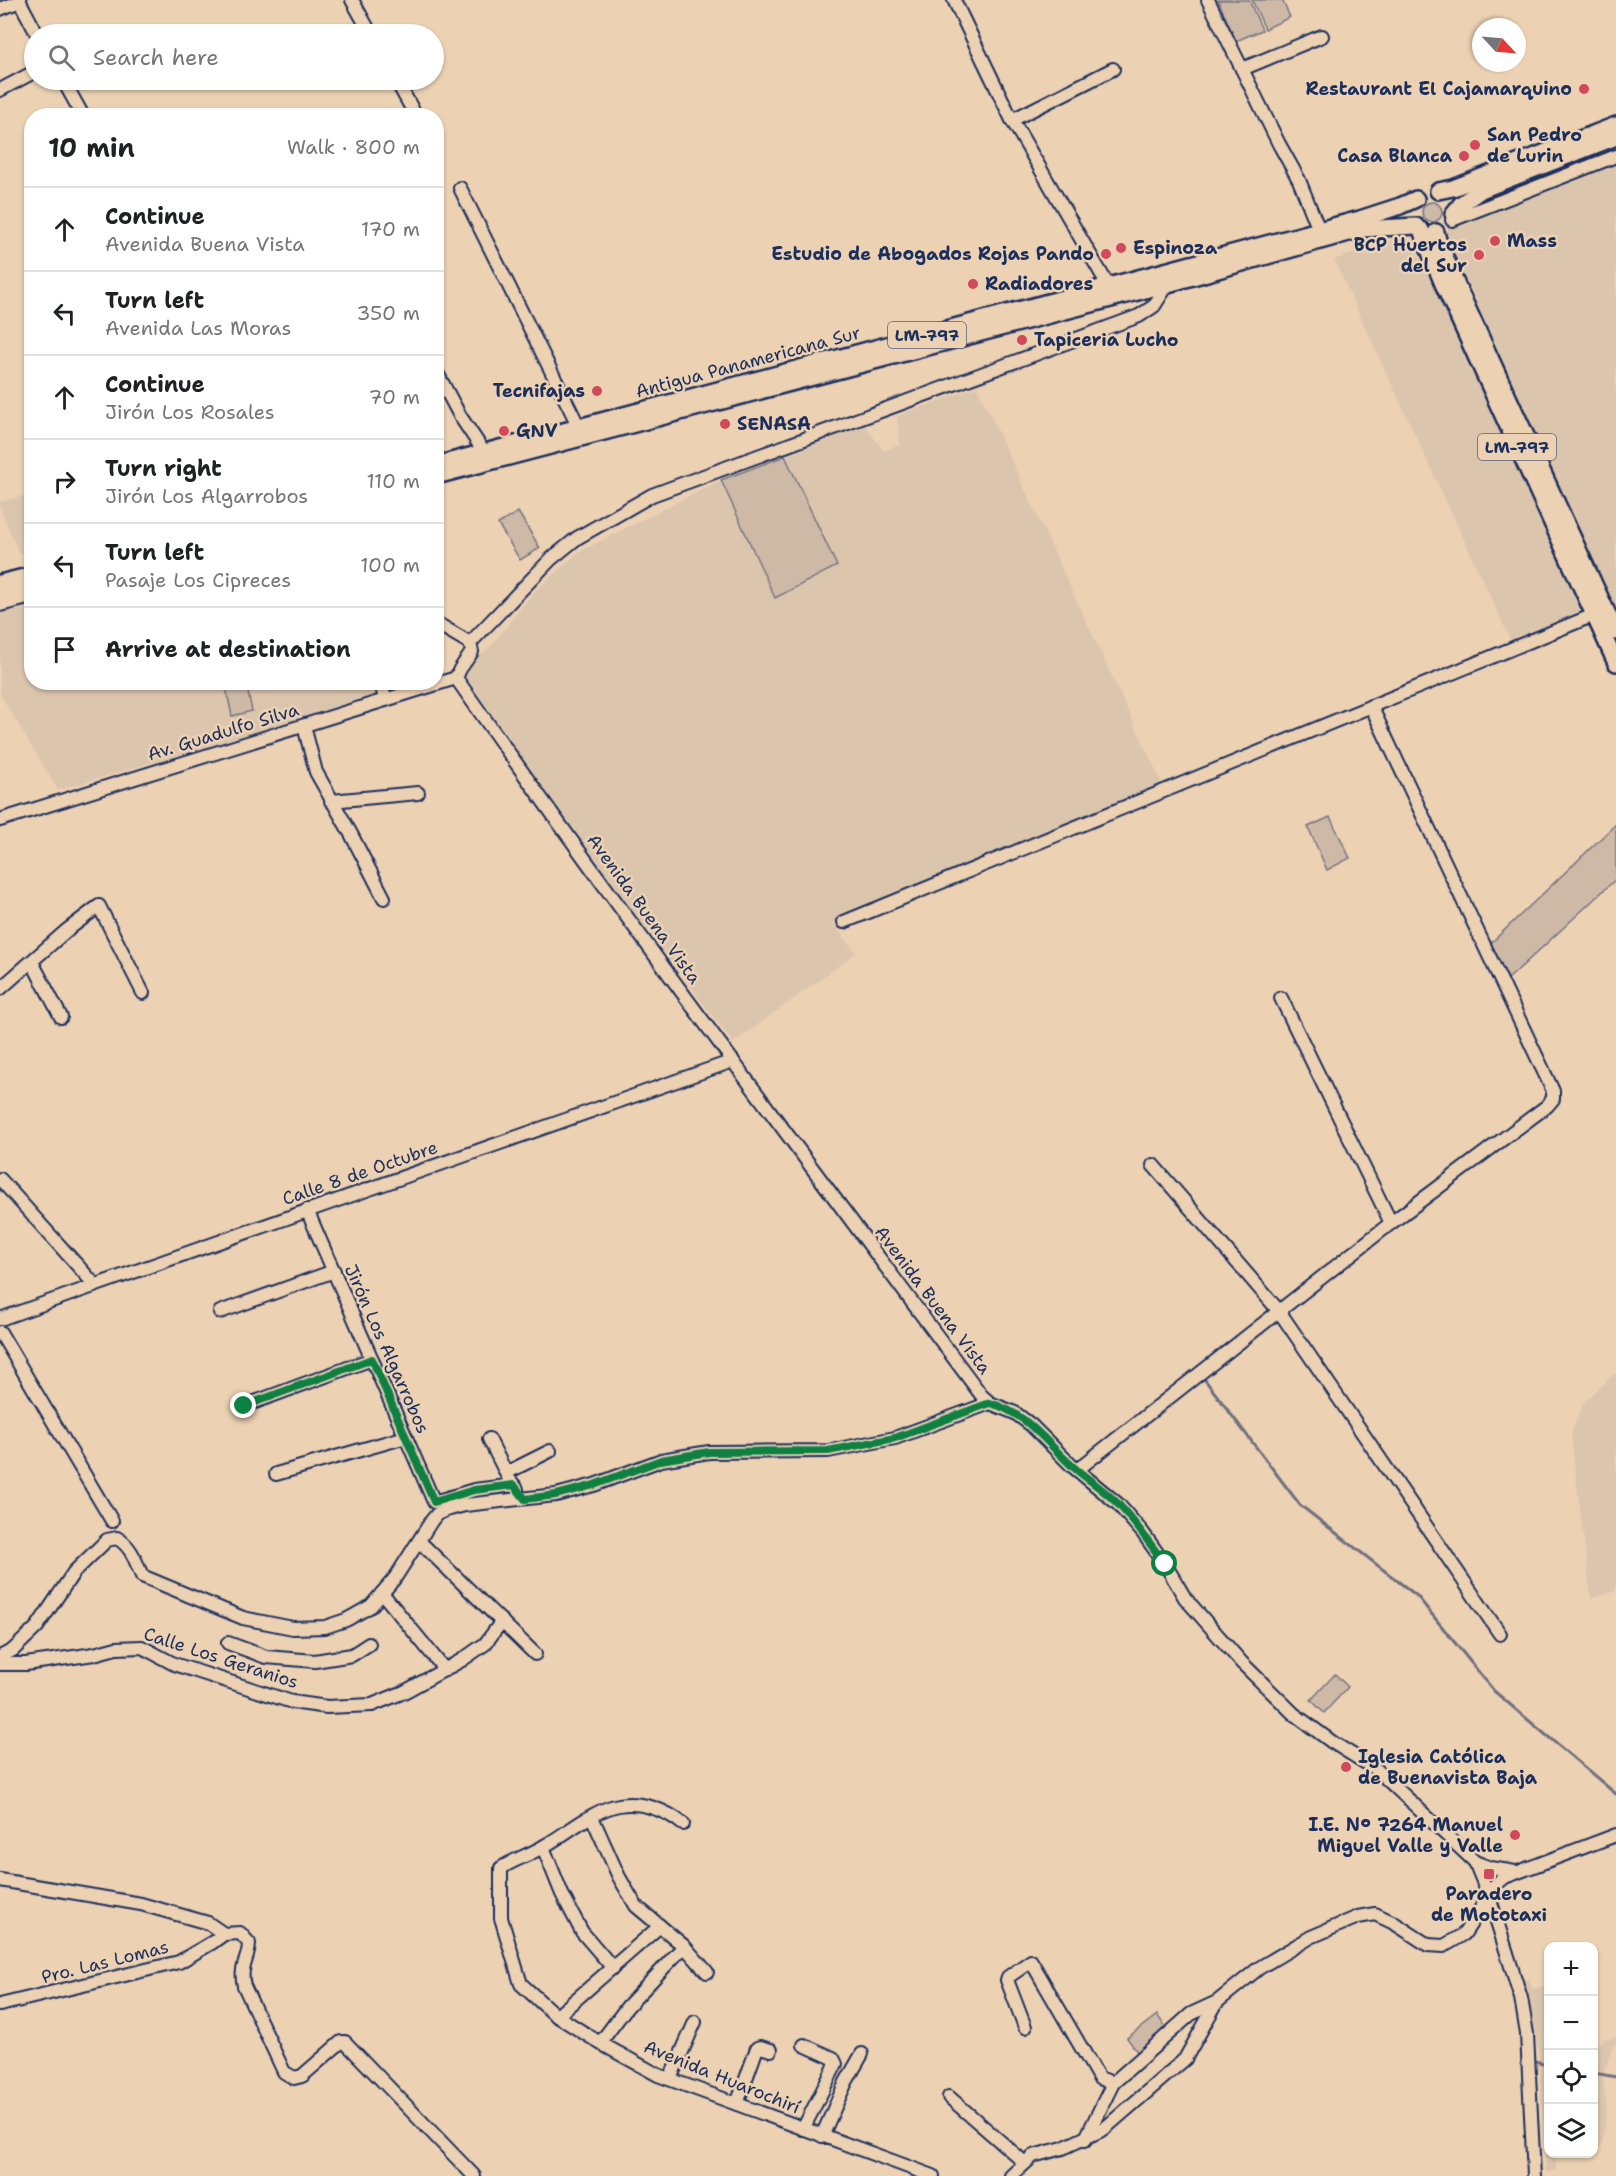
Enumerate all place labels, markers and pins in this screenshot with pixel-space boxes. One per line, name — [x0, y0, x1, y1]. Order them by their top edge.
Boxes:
place label: Restaurant El Cajamarquino — [1305, 77, 1572, 101]
marker: Restaurant El Cajamarquino — [1577, 82, 1591, 96]
place label: San Pedro de Lurin — [1487, 123, 1582, 168]
marker: San Pedro de Lurin — [1468, 138, 1482, 152]
place label: Casa Blanca — [1337, 144, 1453, 168]
marker: Casa Blanca — [1457, 149, 1471, 163]
place label: Mass — [1507, 229, 1557, 253]
place label: BCP Huertos del Sur — [1354, 233, 1467, 278]
marker: Mass — [1488, 234, 1502, 248]
place label: Espinoza — [1133, 236, 1218, 260]
marker: Espinoza — [1114, 241, 1128, 255]
place label: Estudio de Abogados Rojas Pando — [771, 242, 1094, 266]
marker: Estudio de Abogados Rojas Pando — [1099, 247, 1113, 261]
marker: BCP Huertos del Sur — [1472, 248, 1486, 262]
place label: Radiadores — [985, 272, 1093, 296]
marker: Radiadores — [966, 277, 980, 291]
place label: Tapiceria Lucho — [1034, 328, 1179, 352]
marker: Tapiceria Lucho — [1015, 333, 1029, 347]
place label: Tecnifajas — [493, 379, 585, 403]
marker: Tecnifajas — [590, 384, 604, 398]
place label: SENASA — [737, 412, 811, 436]
marker: SENASA — [718, 417, 732, 431]
place label: GNV — [516, 419, 558, 443]
marker: GNV — [497, 424, 511, 438]
place label: Iglesia Católica de Buenavista Baja — [1358, 1745, 1538, 1790]
marker: Iglesia Católica de Buenavista Baja — [1339, 1760, 1353, 1774]
place label: I.E. N° 7264 Manuel Miguel Valle y Valle — [1308, 1813, 1503, 1858]
marker: I.E. N° 7264 Manuel Miguel Valle y Valle — [1508, 1828, 1522, 1842]
marker: Paradero de Mototaxi — [1482, 1867, 1496, 1881]
place label: Paradero de Mototaxi — [1431, 1882, 1547, 1927]

